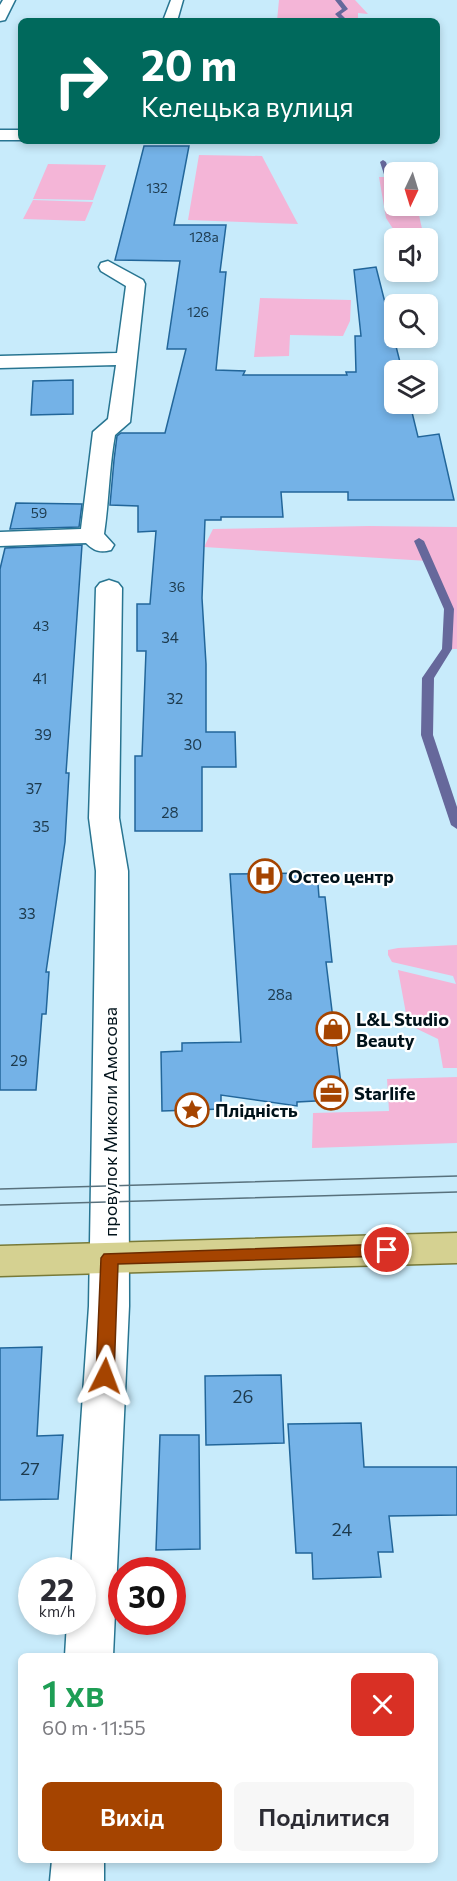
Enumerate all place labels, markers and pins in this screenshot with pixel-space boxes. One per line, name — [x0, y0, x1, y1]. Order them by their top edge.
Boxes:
hospital icon: Остео центр — [247, 858, 283, 894]
place label: Остео центр — [288, 865, 394, 887]
place label: L&L Studio Beauty — [356, 1008, 449, 1051]
shop icon: L&L Studio Beauty — [315, 1011, 351, 1047]
office icon: Starlife — [313, 1075, 349, 1111]
place label: Starlife — [354, 1082, 416, 1104]
place icon: Плідність — [174, 1092, 210, 1128]
place label: Плідність — [215, 1099, 298, 1121]
pin — [361, 1224, 412, 1275]

